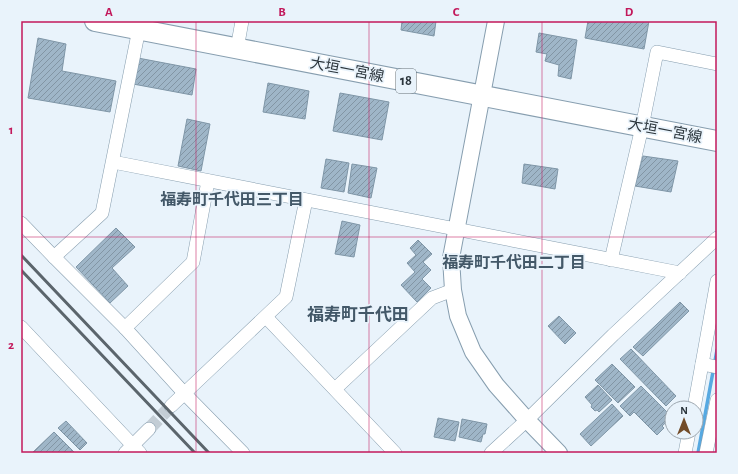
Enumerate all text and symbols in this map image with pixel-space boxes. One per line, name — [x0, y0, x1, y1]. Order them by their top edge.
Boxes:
text: A — [105, 6, 113, 19]
text: B — [278, 6, 286, 19]
text: C — [453, 6, 460, 19]
text: D — [625, 6, 634, 19]
street label: 大垣一宮線 — [309, 54, 385, 85]
road number: 18 — [396, 69, 416, 93]
street label: 大垣一宮線 — [627, 115, 703, 146]
text: 1 — [9, 124, 13, 137]
district label: 福寿町千代田三丁目 — [160, 190, 304, 208]
district label: 福寿町千代田二丁目 — [442, 253, 586, 271]
district label: 福寿町千代田 — [307, 305, 409, 323]
text: 2 — [8, 339, 14, 352]
north arrow — [664, 400, 704, 440]
text: N — [680, 405, 688, 416]

